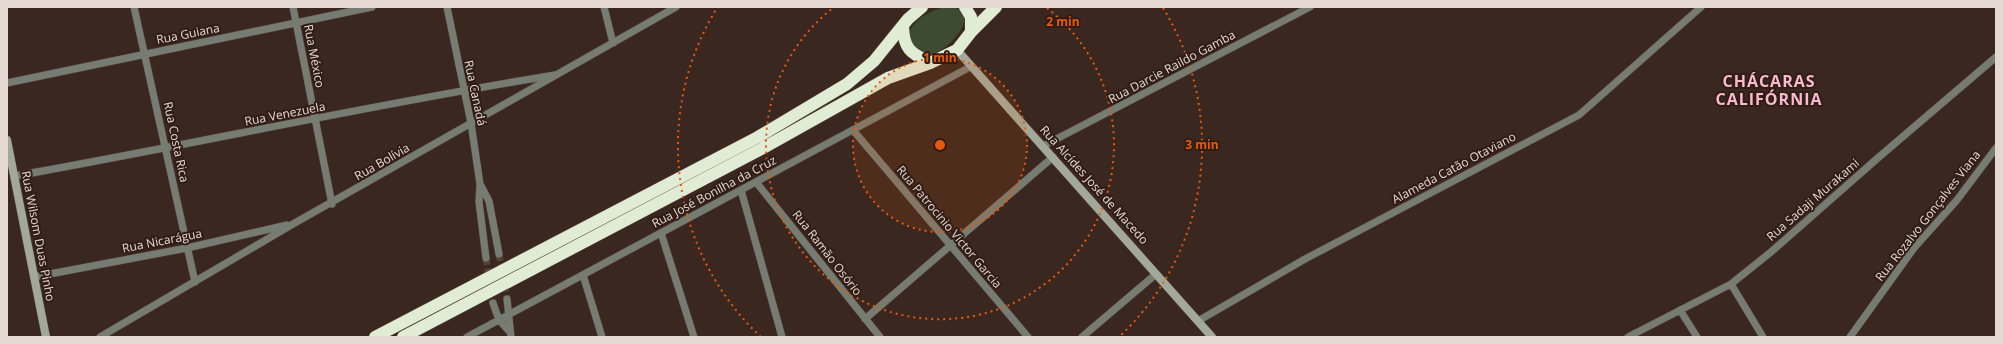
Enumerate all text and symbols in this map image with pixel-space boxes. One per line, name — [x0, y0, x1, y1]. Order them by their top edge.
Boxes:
text: 2 min — [1046, 13, 1080, 30]
street label: Rua Guiana — [155, 19, 221, 48]
street label: Rua México — [300, 23, 329, 89]
street label: Rua Darcie Raildo Gamba — [1105, 26, 1238, 107]
text: 1 min — [923, 49, 957, 66]
street label: Rua Canadá — [460, 58, 491, 127]
district label: CHÁCARAS CALIFÓRNIA — [1716, 70, 1823, 110]
street label: Rua Venezuela — [243, 97, 327, 130]
street label: Rua Costa Rica — [160, 100, 193, 184]
street label: Rua Alcídes José de Macedo — [1036, 122, 1152, 248]
street label: Alameda Catão Otaviano — [1389, 128, 1519, 208]
text: 3 min — [1185, 136, 1219, 153]
centre of rings — [933, 138, 947, 152]
street label: Rua Bolívia — [351, 139, 413, 184]
street label: Rua Rozalvo Gonçalves Viana — [1871, 147, 1984, 285]
street label: Rua José Bonilha da Cruz — [649, 151, 779, 232]
street label: Rua Sadaji Murakami — [1763, 155, 1863, 245]
street label: Rua Patrocinio Victor Garcia — [893, 162, 1006, 292]
street label: Rua Wilsom Duas Pinho — [17, 169, 59, 303]
street label: Rua Ramão Osório — [789, 206, 866, 299]
street label: Rua Nicarágua — [120, 224, 203, 257]

